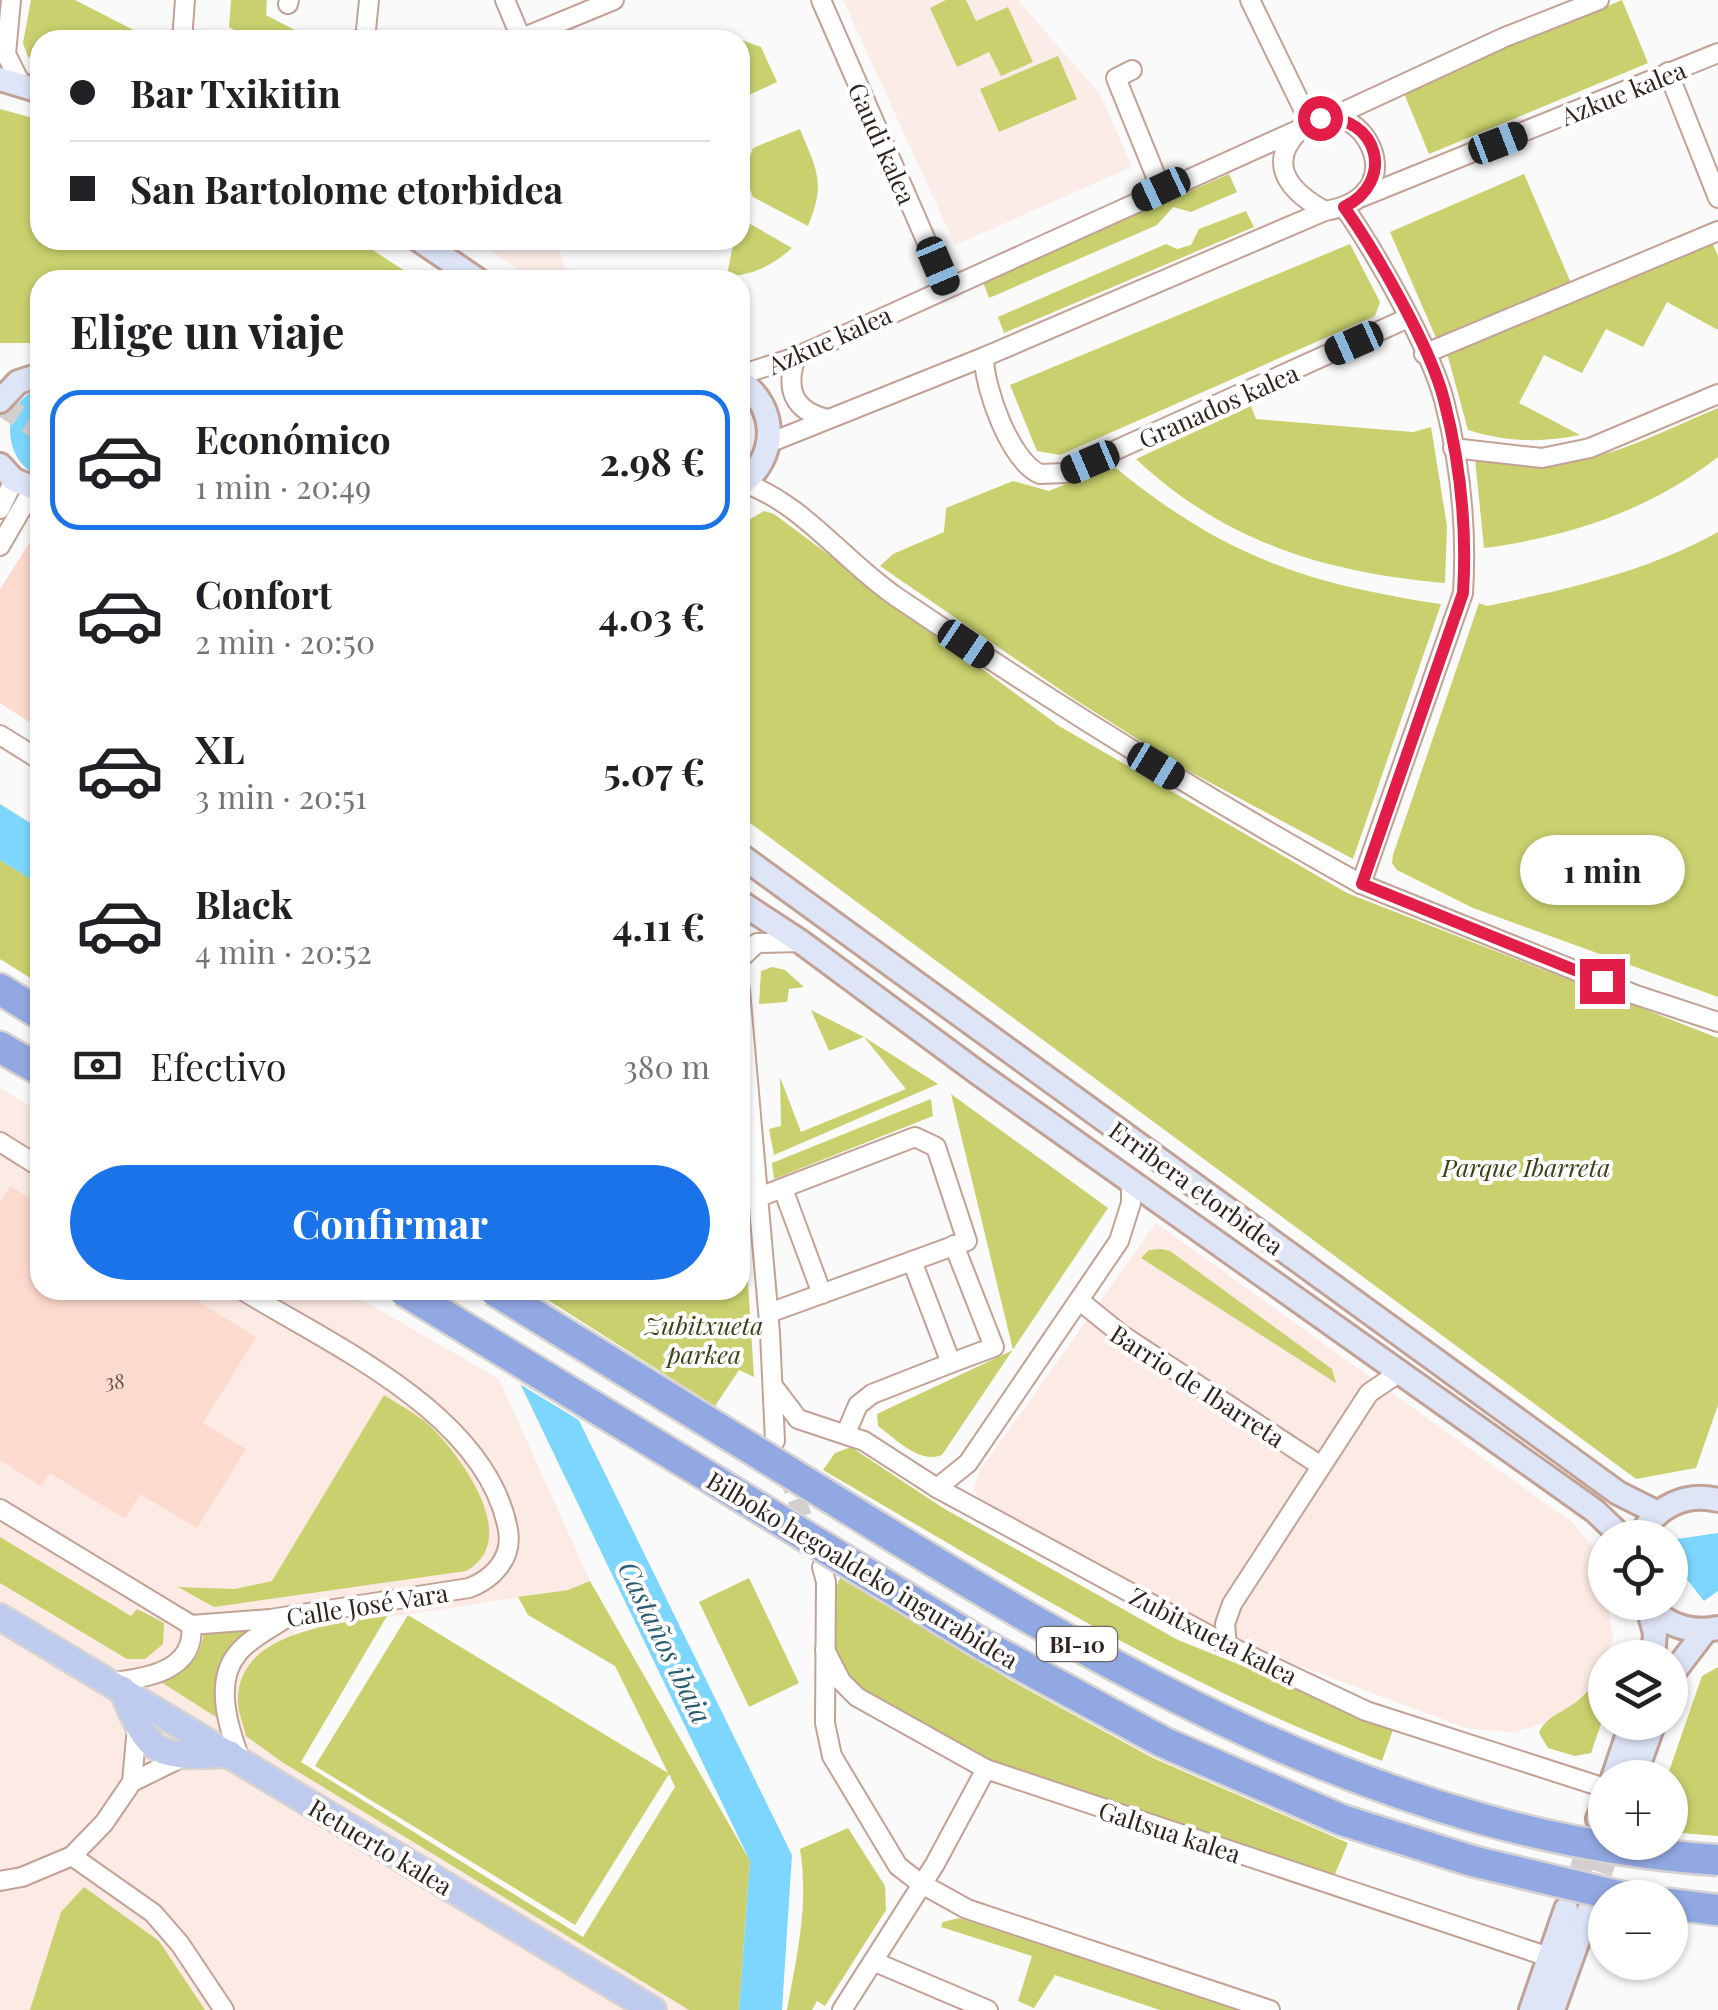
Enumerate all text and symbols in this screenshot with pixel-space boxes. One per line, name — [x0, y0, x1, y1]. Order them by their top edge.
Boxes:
street label: Azkue kalea — [1555, 52, 1691, 132]
text: Bar Txikitin — [130, 67, 341, 118]
street label: Gaudi kalea — [842, 77, 925, 209]
route start — [1298, 96, 1343, 141]
car — [1465, 118, 1531, 168]
text: San Bartolome etorbidea — [130, 163, 563, 214]
car — [1127, 163, 1195, 215]
car — [912, 233, 964, 299]
street label: Azkue kalea — [761, 297, 897, 381]
text: Elige un viaje — [70, 300, 345, 360]
car — [1320, 317, 1388, 369]
street label: Granados kalea — [1133, 355, 1303, 455]
text: Económico — [195, 413, 391, 464]
icon: car — [75, 415, 165, 505]
text: 2.98 € — [600, 435, 705, 486]
car — [1057, 436, 1123, 488]
text: 1 min · 20:49 — [195, 464, 371, 507]
text: Confort — [195, 568, 332, 619]
icon: car — [75, 570, 165, 660]
text: 4.03 € — [599, 590, 705, 641]
car — [933, 615, 999, 673]
text: 2 min · 20:50 — [195, 619, 375, 662]
text: XL — [195, 723, 244, 774]
icon: car — [75, 725, 165, 815]
car — [1123, 738, 1189, 794]
text: 5.07 € — [603, 745, 705, 796]
text: 3 min · 20:51 — [195, 774, 367, 817]
callout: 1 min — [1520, 836, 1684, 906]
text: 1 min — [1563, 848, 1642, 891]
text: Black — [195, 878, 293, 929]
icon: car — [75, 880, 165, 970]
text: 4.11 € — [612, 900, 705, 951]
text: 4 min · 20:52 — [195, 929, 372, 972]
route end — [1580, 959, 1625, 1004]
icon: cash — [70, 1038, 125, 1093]
text: Efectivo — [150, 1040, 286, 1091]
text: 380 m — [623, 1044, 710, 1087]
street label: Erribera etorbidea — [1103, 1113, 1291, 1262]
park label: Parque Ibarreta — [1441, 1150, 1610, 1183]
button: Confirmar — [70, 1165, 710, 1280]
park label: Zubitxueta parkea — [643, 1308, 763, 1370]
street label: Barrio de Ibarreta — [1104, 1316, 1292, 1454]
house number: 38 — [105, 1367, 125, 1394]
street label: Bilboko hegoaldeko ingurabidea — [701, 1463, 1025, 1675]
map controls — [1588, 1520, 1688, 1980]
button: locate — [1588, 1520, 1688, 1620]
water label: Castaños ibaia — [611, 1554, 721, 1730]
street label: Calle José Vara — [284, 1575, 451, 1633]
street label: Zubitxueta kalea — [1125, 1579, 1304, 1692]
road number: BI-10 — [1037, 1627, 1117, 1661]
button: layers — [1588, 1640, 1688, 1740]
button: + — [1588, 1760, 1688, 1860]
street label: Retuerto kalea — [303, 1790, 459, 1902]
street label: Galtsua kalea — [1095, 1793, 1246, 1870]
button: − — [1588, 1880, 1688, 1980]

